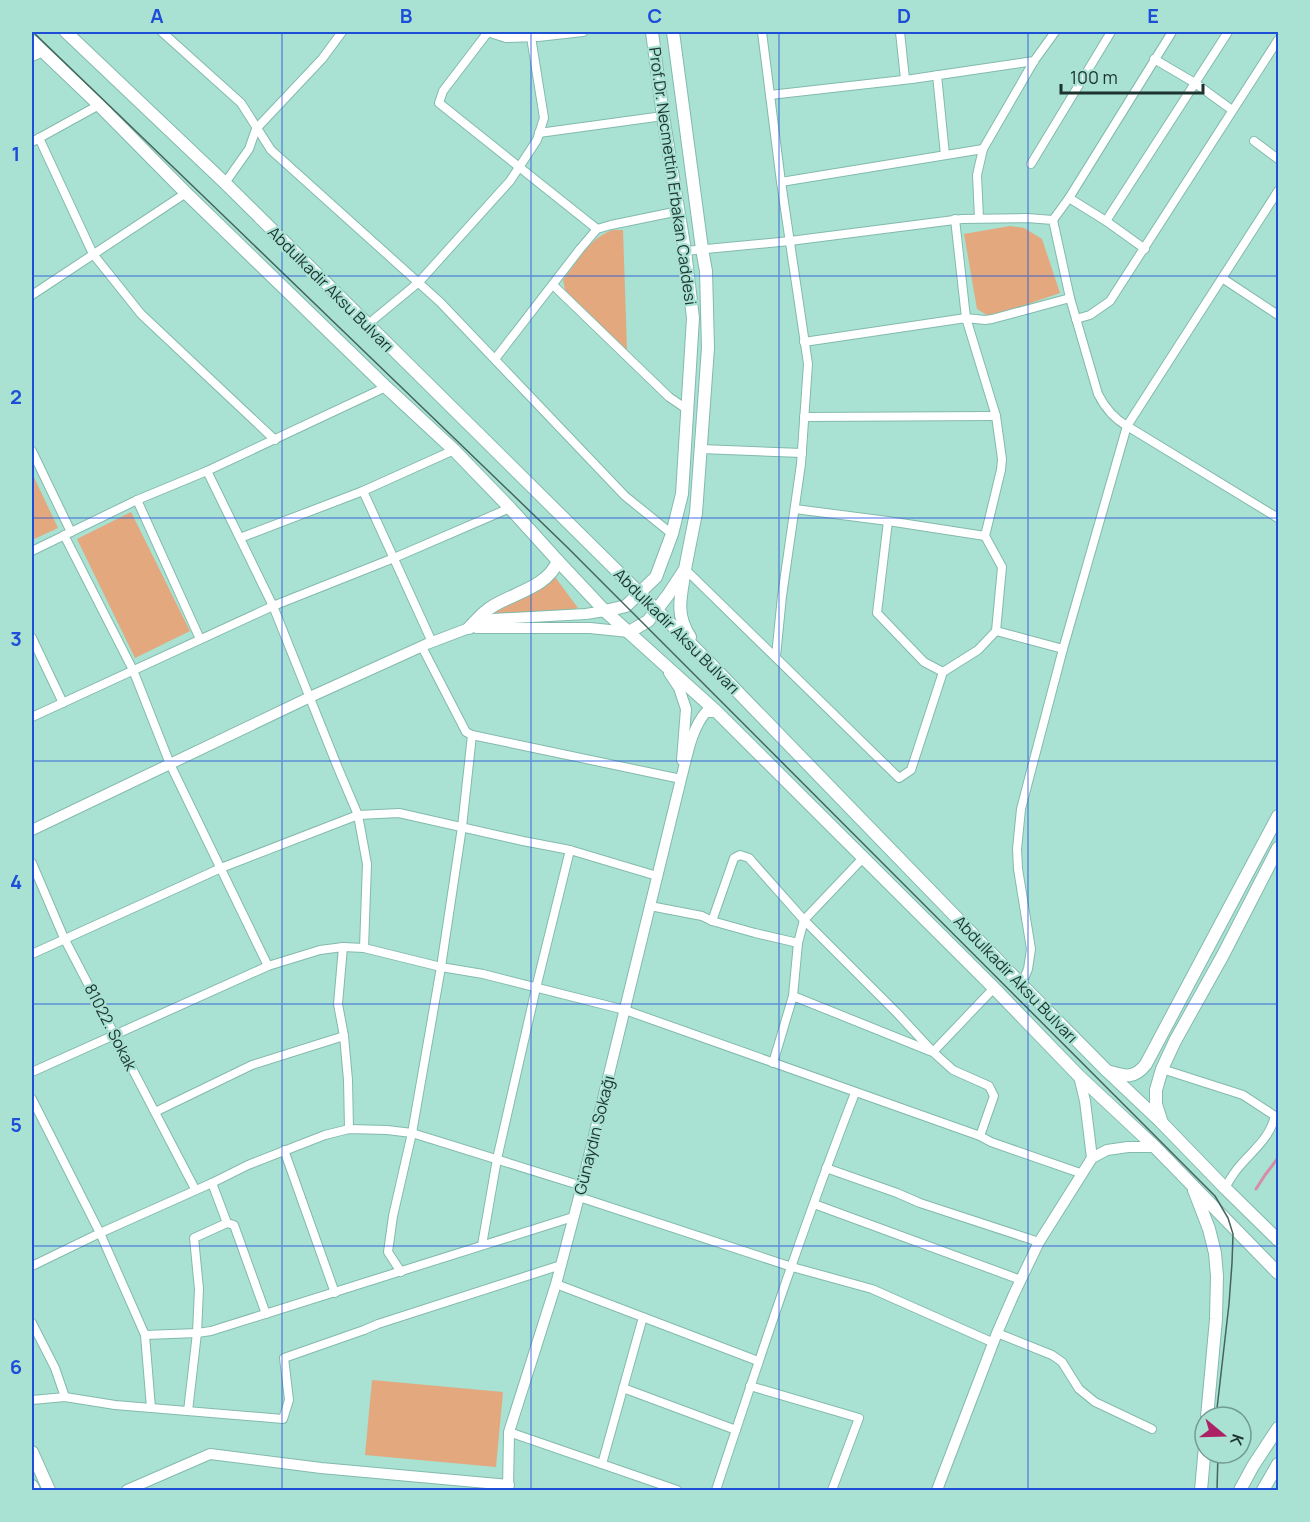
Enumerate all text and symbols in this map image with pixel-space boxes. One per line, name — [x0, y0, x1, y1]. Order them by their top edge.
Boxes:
text: A — [150, 2, 164, 29]
text: B — [400, 2, 413, 29]
text: C — [648, 2, 662, 29]
text: D — [897, 2, 911, 29]
text: E — [1147, 2, 1159, 29]
street label: Prof.Dr. Necmettin Erbakan Caddesi — [644, 46, 702, 306]
scale bar — [1061, 57, 1204, 95]
text: 100 m — [1070, 65, 1118, 89]
text: 1 — [12, 140, 20, 167]
street label: Abdulkadir Aksu Bulvarı — [263, 221, 399, 357]
text: 2 — [10, 383, 22, 410]
street label: Abdulkadir Aksu Bulvarı — [609, 563, 745, 699]
text: 3 — [10, 625, 22, 652]
text: 4 — [10, 868, 22, 895]
street label: Abdulkadir Aksu Bulvarı — [949, 910, 1083, 1048]
street label: 81022. Sokak — [80, 980, 143, 1075]
street label: Günaydın Sokağı — [569, 1073, 619, 1197]
text: 5 — [10, 1111, 22, 1138]
text: 6 — [10, 1353, 22, 1380]
north arrow — [1193, 1405, 1253, 1465]
text: K — [1225, 1431, 1249, 1449]

